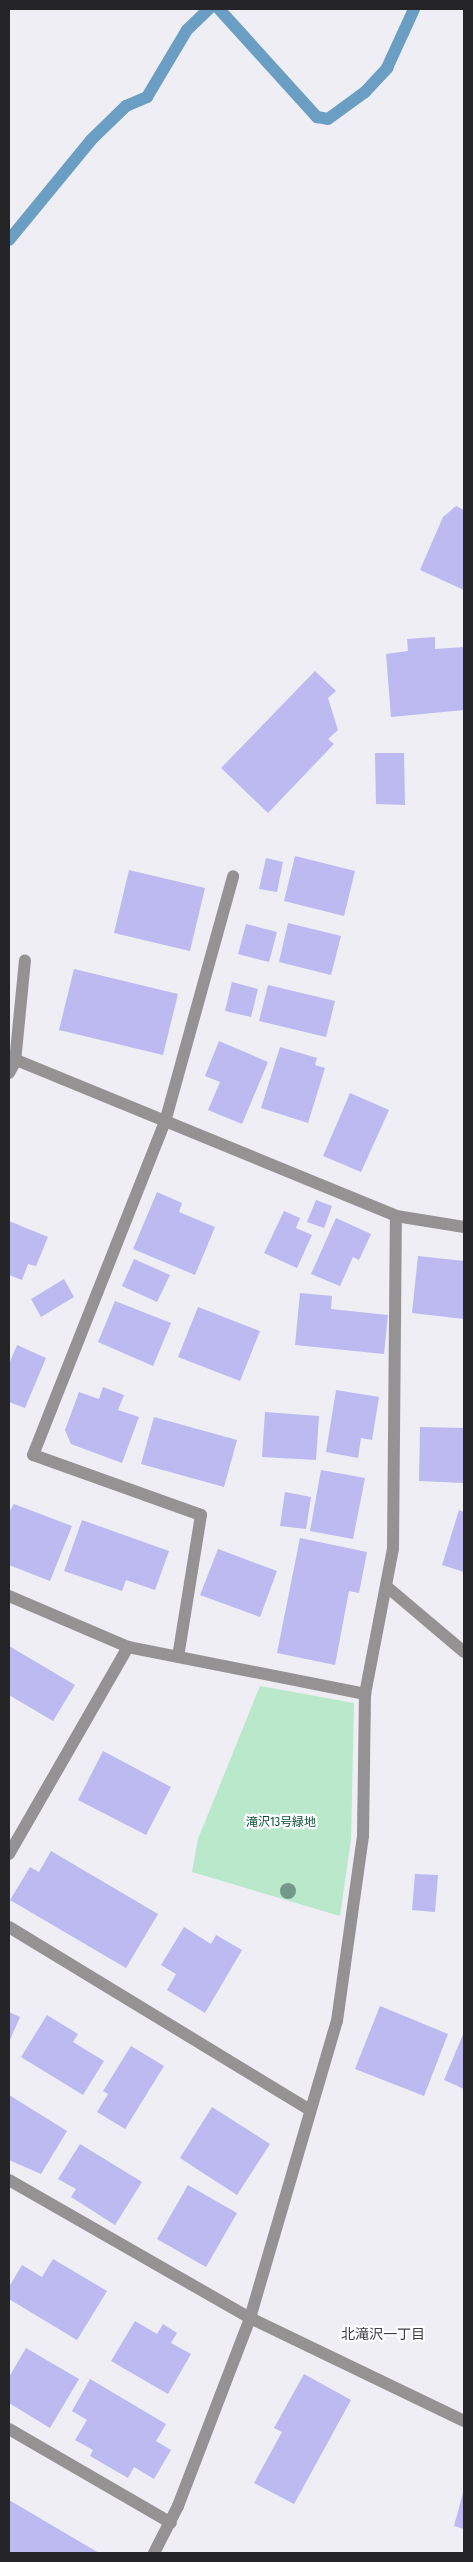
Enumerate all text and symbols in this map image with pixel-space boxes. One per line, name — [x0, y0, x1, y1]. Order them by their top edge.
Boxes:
park label: 滝沢13号緑地 — [246, 1816, 316, 1830]
district label: 北滝沢一丁目 — [341, 2327, 425, 2343]

